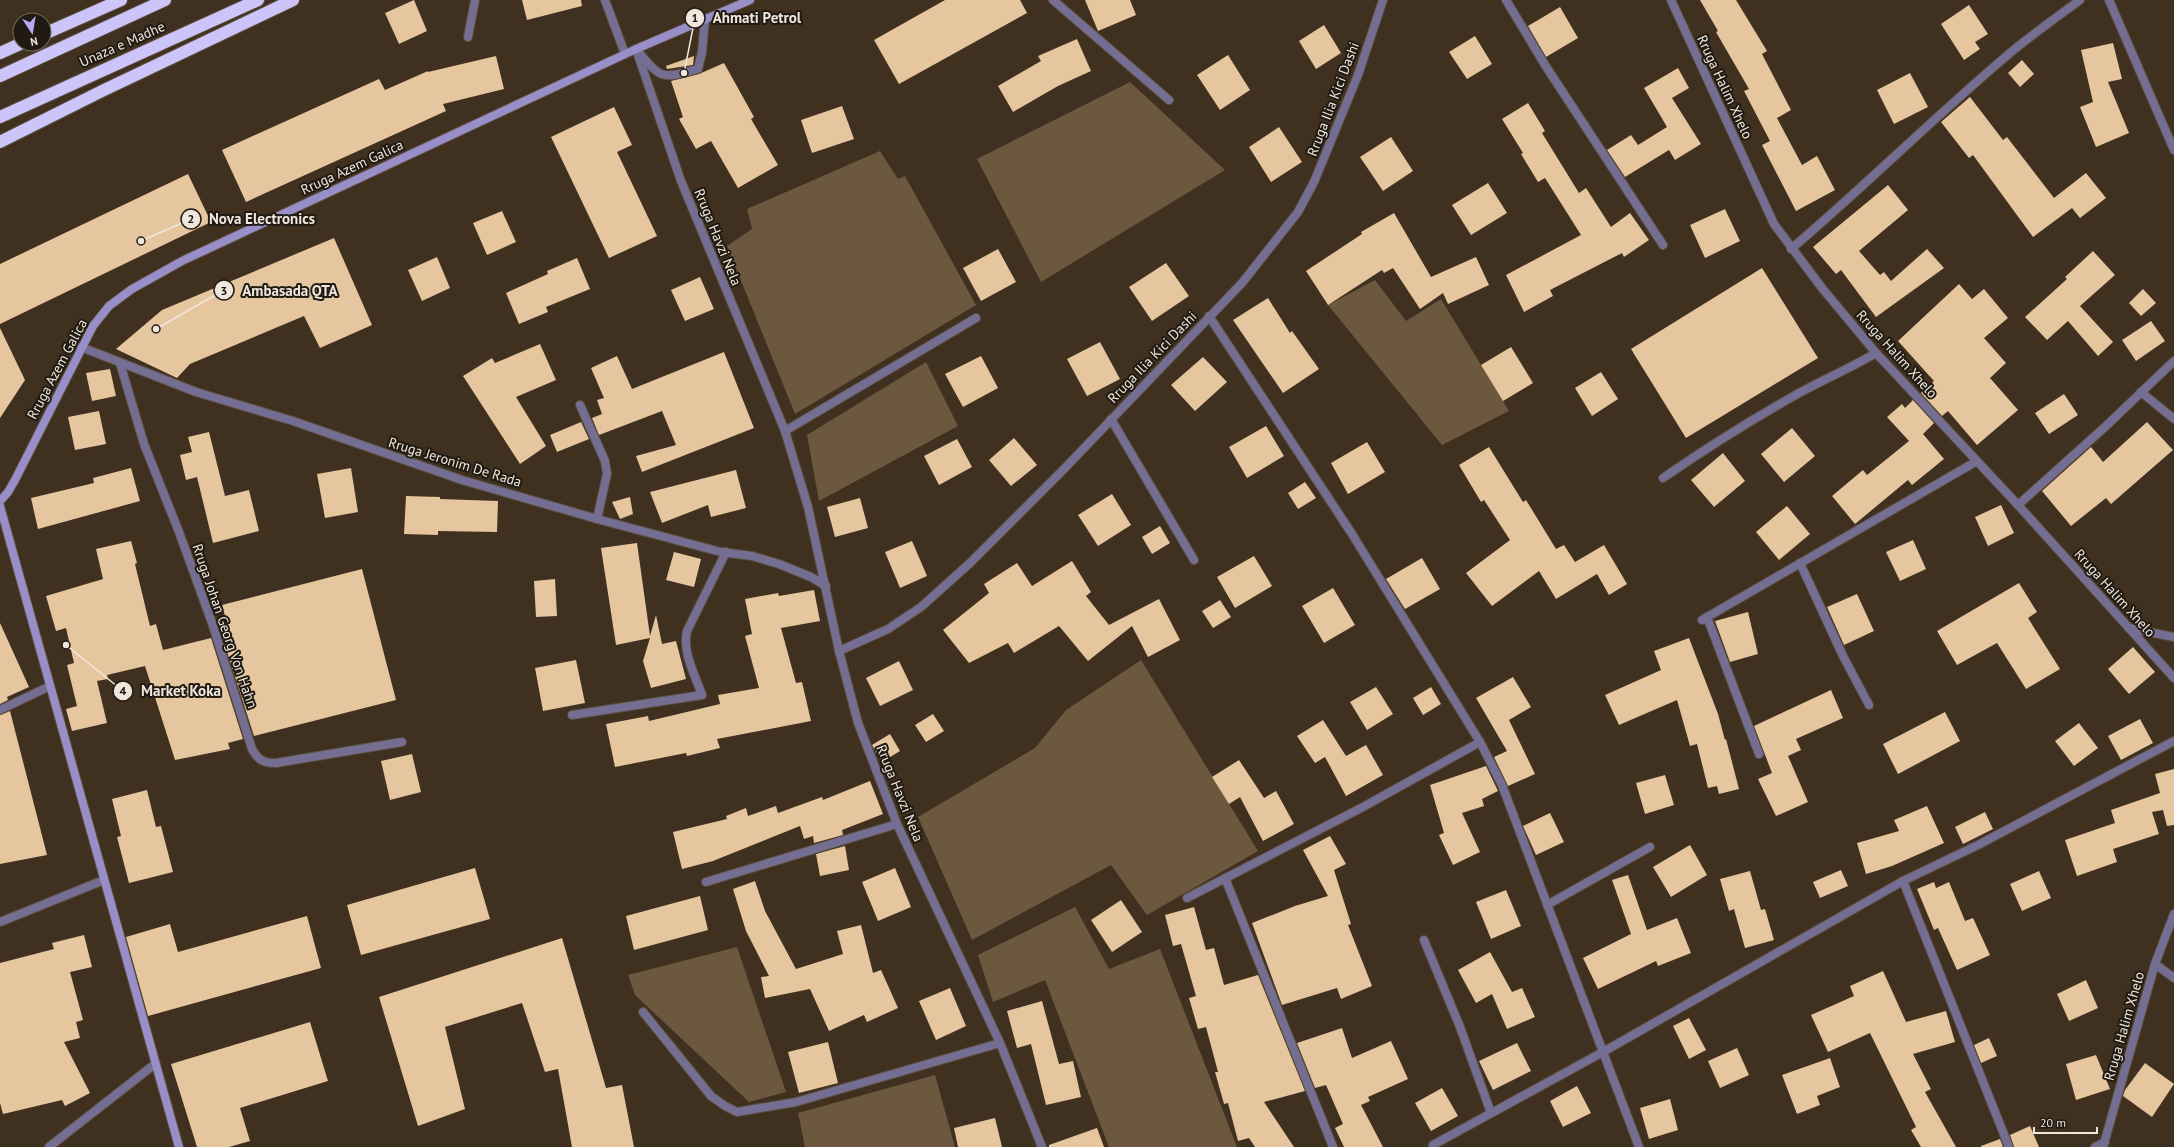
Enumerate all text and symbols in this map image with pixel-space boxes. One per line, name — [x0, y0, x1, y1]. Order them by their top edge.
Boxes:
callout: Ahmati Petrol — [685, 4, 810, 31]
text: Ahmati Petrol — [713, 8, 802, 27]
text: 1 — [692, 10, 698, 25]
north arrow — [12, 12, 52, 52]
street label: Unaza e Madhe — [76, 17, 168, 71]
street label: Rruga Halim Xhelo — [1693, 32, 1757, 142]
text: N — [29, 34, 39, 49]
street label: Rruga Ilia Kici Dashi — [1303, 39, 1363, 159]
street label: Rruga Azem Galica — [298, 135, 406, 199]
street label: Rruga Havzi Nela — [690, 186, 746, 288]
callout: Nova Electronics — [181, 206, 323, 233]
text: Nova Electronics — [209, 209, 315, 228]
text: 2 — [188, 211, 194, 226]
callout: Ambasada QTA — [214, 277, 346, 304]
text: Ambasada QTA — [242, 281, 339, 300]
text: 3 — [221, 283, 227, 298]
street label: Rruga Halim Xhelo — [1853, 306, 1941, 402]
street label: Rruga Ilia Kici Dashi — [1104, 307, 1200, 407]
street label: Rruga Azem Galica — [23, 316, 91, 422]
street label: Rruga Jeronim De Rada — [386, 433, 524, 491]
street label: Rruga Johan Georg Von Hahn — [188, 541, 262, 711]
street label: Rruga Halim Xhelo — [2071, 545, 2159, 641]
callout: Market Koka — [113, 677, 229, 704]
text: Market Koka — [141, 681, 221, 700]
text: 4 — [120, 683, 127, 698]
street label: Rruga Havzi Nela — [872, 742, 928, 844]
street label: Rruga Halim Xhelo — [2100, 969, 2148, 1083]
scale bar — [2034, 1109, 2097, 1135]
text: 20 m — [2040, 1115, 2066, 1130]

